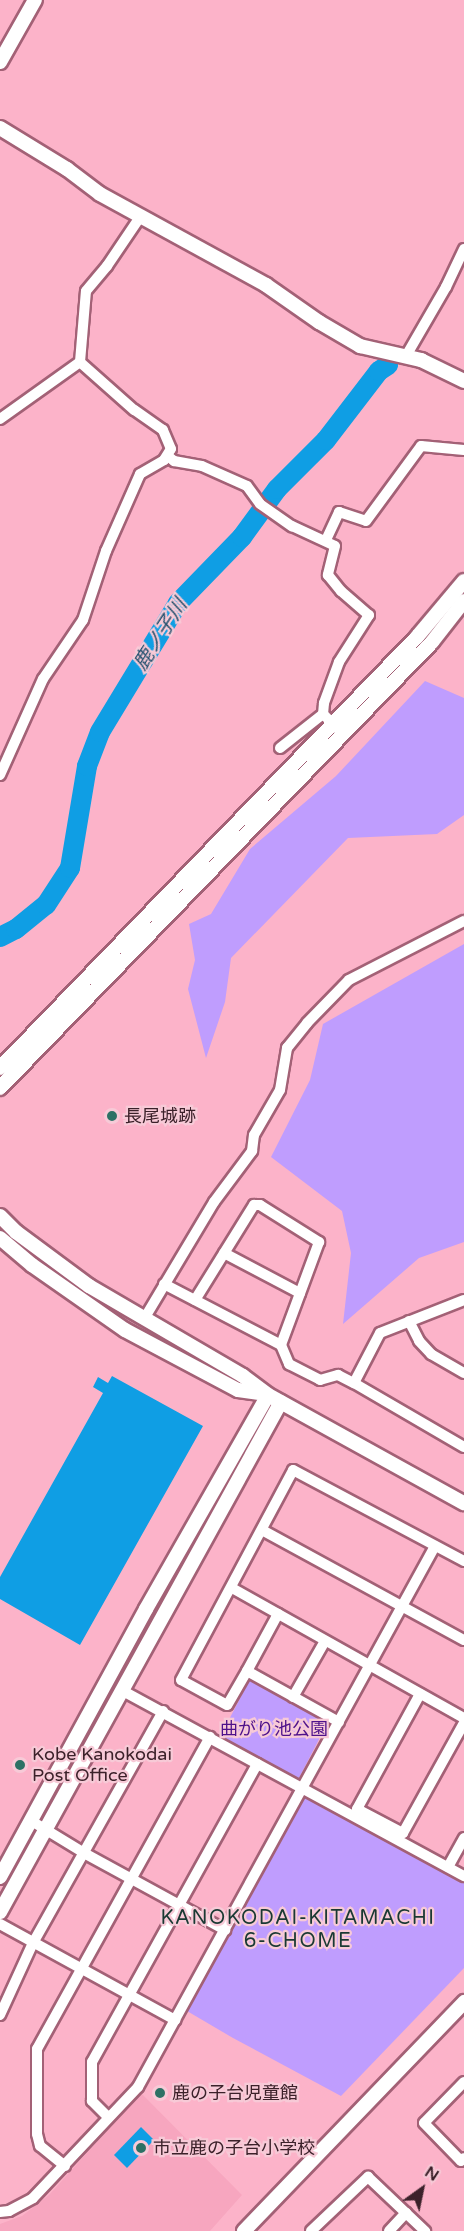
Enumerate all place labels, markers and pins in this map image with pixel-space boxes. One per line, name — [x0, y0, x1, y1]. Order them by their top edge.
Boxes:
place label: 長尾城跡 — [124, 1105, 196, 1127]
marker: 長尾城跡 — [105, 1109, 119, 1123]
place label: Kobe Kanokodai Post Office — [32, 1744, 172, 1786]
marker: Kobe Kanokodai Post Office — [13, 1758, 27, 1772]
place label: 鹿の子台児童館 — [172, 2082, 298, 2104]
marker: 鹿の子台児童館 — [153, 2086, 167, 2100]
place label: 市立鹿の子台小学校 — [153, 2137, 315, 2159]
marker: 市立鹿の子台小学校 — [134, 2141, 148, 2155]

